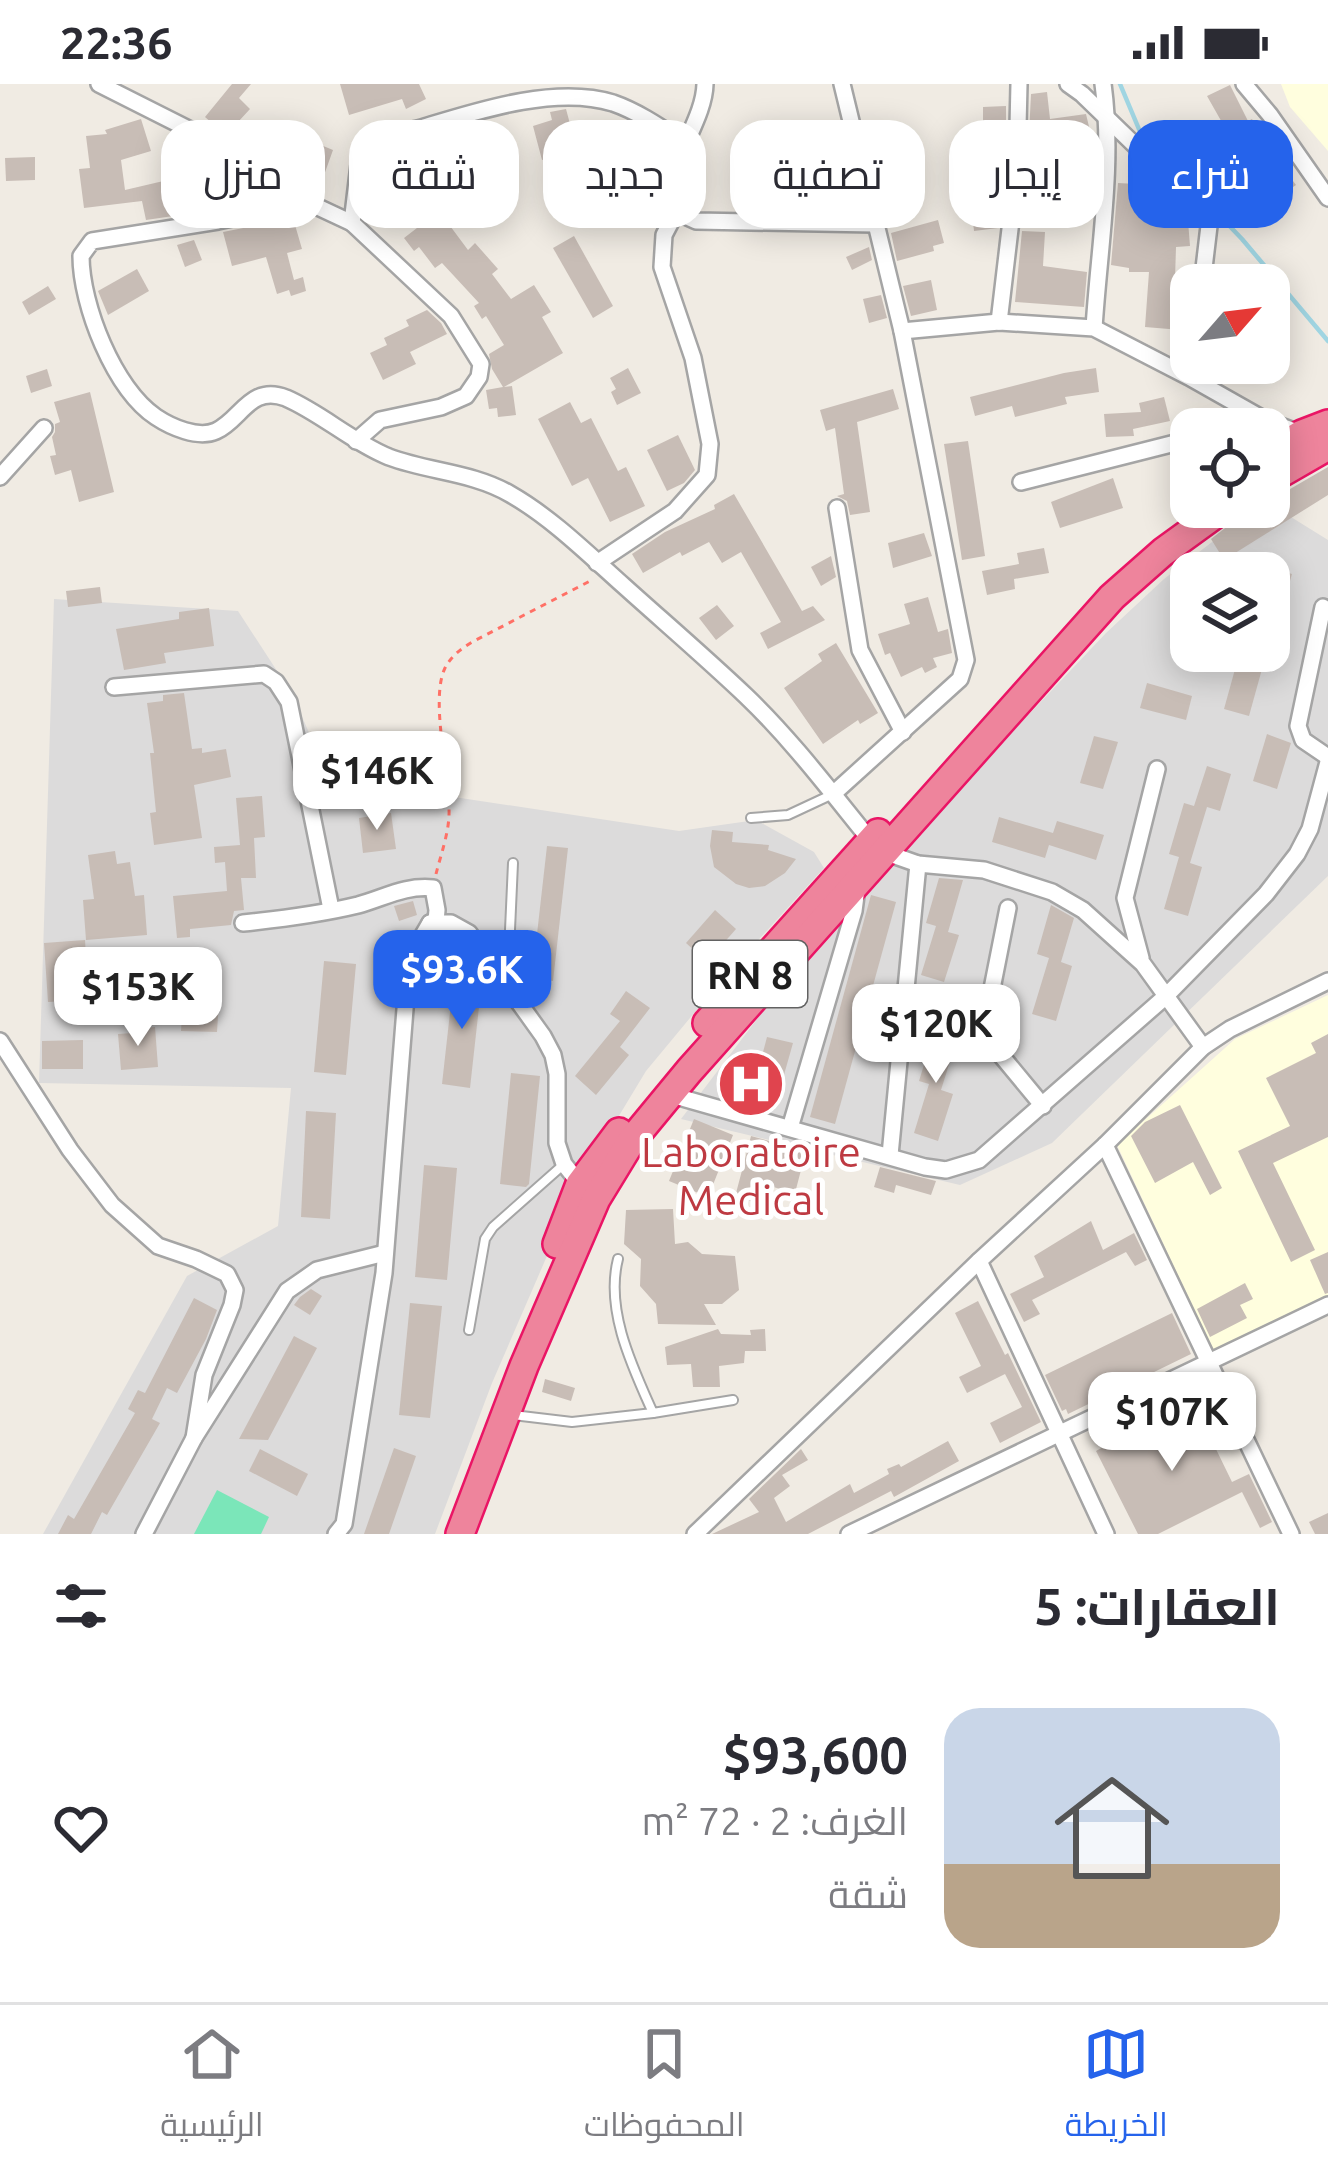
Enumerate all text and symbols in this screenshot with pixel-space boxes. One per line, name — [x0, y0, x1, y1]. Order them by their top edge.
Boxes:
text: 22:36 — [60, 17, 173, 68]
chip: منزل — [161, 120, 325, 228]
chip: شقة — [349, 120, 519, 228]
chip: جديد — [543, 120, 706, 228]
chip: تصفية — [730, 120, 925, 228]
chip: إيجار — [949, 120, 1104, 228]
chip: شراء — [1128, 120, 1293, 228]
north arrow — [1170, 264, 1290, 384]
map controls — [1170, 264, 1290, 672]
button: locate — [1170, 408, 1290, 528]
button: layers — [1170, 552, 1290, 672]
pin: $146K — [293, 731, 461, 833]
text: $146K — [320, 748, 434, 791]
pin: $93.6K — [364, 930, 560, 1032]
road number: RN 8 — [693, 941, 807, 1007]
pin: $153K — [54, 947, 222, 1049]
text: $93.6K — [400, 947, 524, 990]
text: $153K — [81, 964, 195, 1007]
pin: $120K — [852, 984, 1020, 1086]
text: $120K — [879, 1001, 993, 1044]
hospital icon: Laboratoire Medical — [716, 1049, 786, 1119]
place label: Laboratoire Medical — [641, 1128, 861, 1223]
pin: $107K — [1088, 1372, 1256, 1474]
text: $107K — [1115, 1389, 1229, 1432]
icon: filters — [48, 1573, 114, 1639]
text: العقارات: 5 — [1034, 1577, 1280, 1635]
text: $93,600 — [723, 1726, 908, 1784]
icon: home — [1040, 1756, 1184, 1900]
icon: heart — [48, 1795, 114, 1861]
text: الغرف: 2 · 72 m² — [641, 1799, 908, 1842]
text: شقة — [828, 1872, 908, 1915]
tab: الرئيسية — [160, 2021, 264, 2155]
tab: المحفوظات — [584, 2021, 745, 2155]
tab: الخريطة — [1065, 2021, 1168, 2155]

